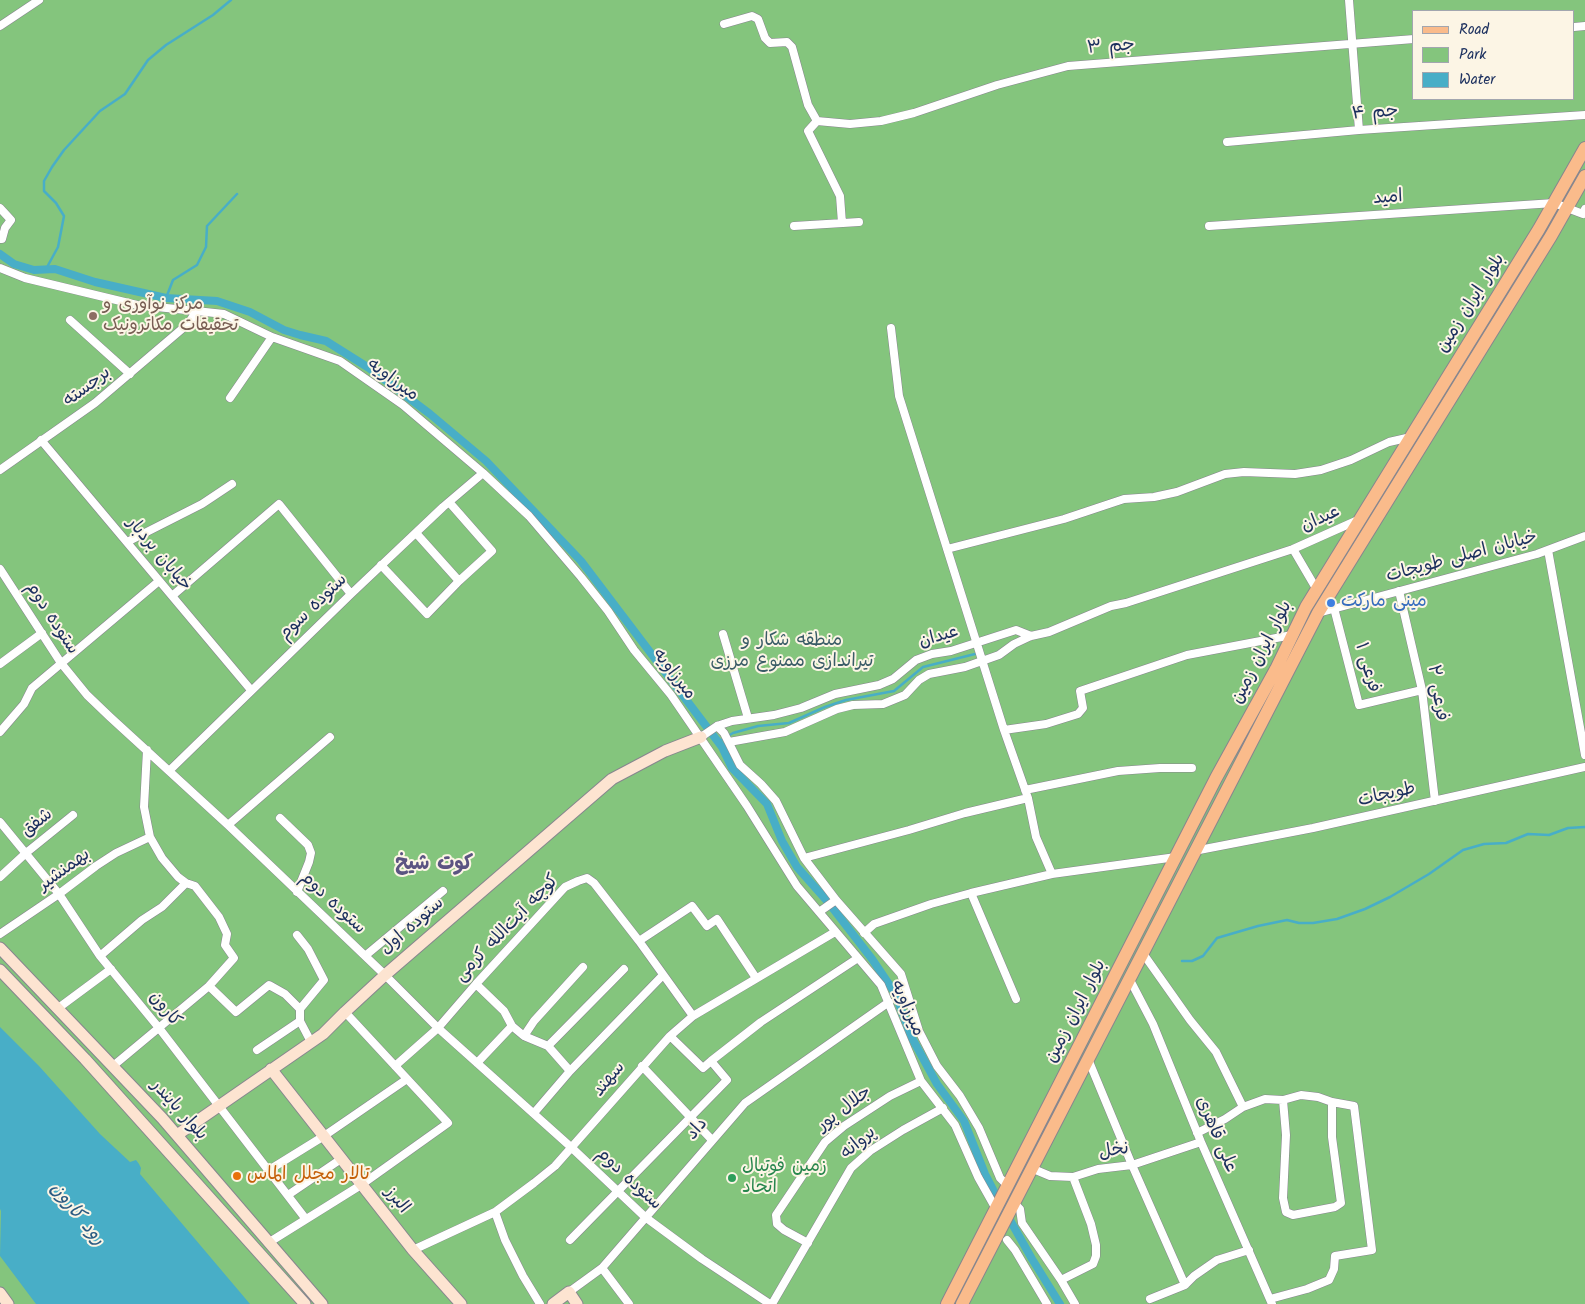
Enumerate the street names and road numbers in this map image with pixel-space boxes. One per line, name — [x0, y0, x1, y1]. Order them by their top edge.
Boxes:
street label: جم ۳ — [1086, 36, 1136, 60]
street label: جم ۴ — [1351, 102, 1399, 126]
street label: امید — [1373, 187, 1403, 211]
street label: بلوار ایران زمین — [1433, 251, 1511, 357]
street label: میرزاویه — [362, 355, 422, 407]
street label: برجسته — [60, 363, 116, 413]
street label: عیدان — [1298, 502, 1344, 538]
street label: خیابان بردبار — [121, 513, 195, 597]
street label: خیابان اصلی طویجات — [1384, 527, 1540, 589]
street label: ستوده سوم — [275, 570, 353, 646]
street label: ستوده دوم — [20, 579, 82, 659]
street label: بلوار ایران زمین — [1228, 598, 1298, 708]
street label: عیدان — [917, 622, 961, 654]
street label: فرعی ۱ — [1349, 641, 1383, 695]
street label: میرزاویه — [646, 645, 700, 705]
street label: فرعی ۲ — [1421, 663, 1451, 723]
street label: طویجات — [1356, 779, 1418, 813]
street label: شفق — [18, 805, 58, 843]
street label: بهمنشیر — [35, 845, 95, 897]
street label: ستوده دوم — [295, 868, 369, 940]
street label: کوچه آیت‌الله کرمی — [451, 871, 565, 987]
street label: ستوده اول — [377, 893, 449, 961]
street label: بلوار ایران زمین — [1042, 957, 1112, 1067]
street label: میرزاویه — [884, 978, 928, 1040]
street label: کارون — [143, 988, 185, 1032]
street label: سهند — [589, 1058, 631, 1102]
street label: بلوار بایندر — [145, 1076, 211, 1146]
street label: جلال پور — [813, 1082, 877, 1138]
street label: علی قاهری — [1189, 1094, 1241, 1176]
street label: داد — [683, 1114, 713, 1146]
street label: پروانه — [837, 1123, 881, 1165]
street label: نخل — [1097, 1139, 1131, 1165]
street label: ستوده دوم — [591, 1144, 665, 1216]
street label: البرز — [379, 1183, 413, 1219]

